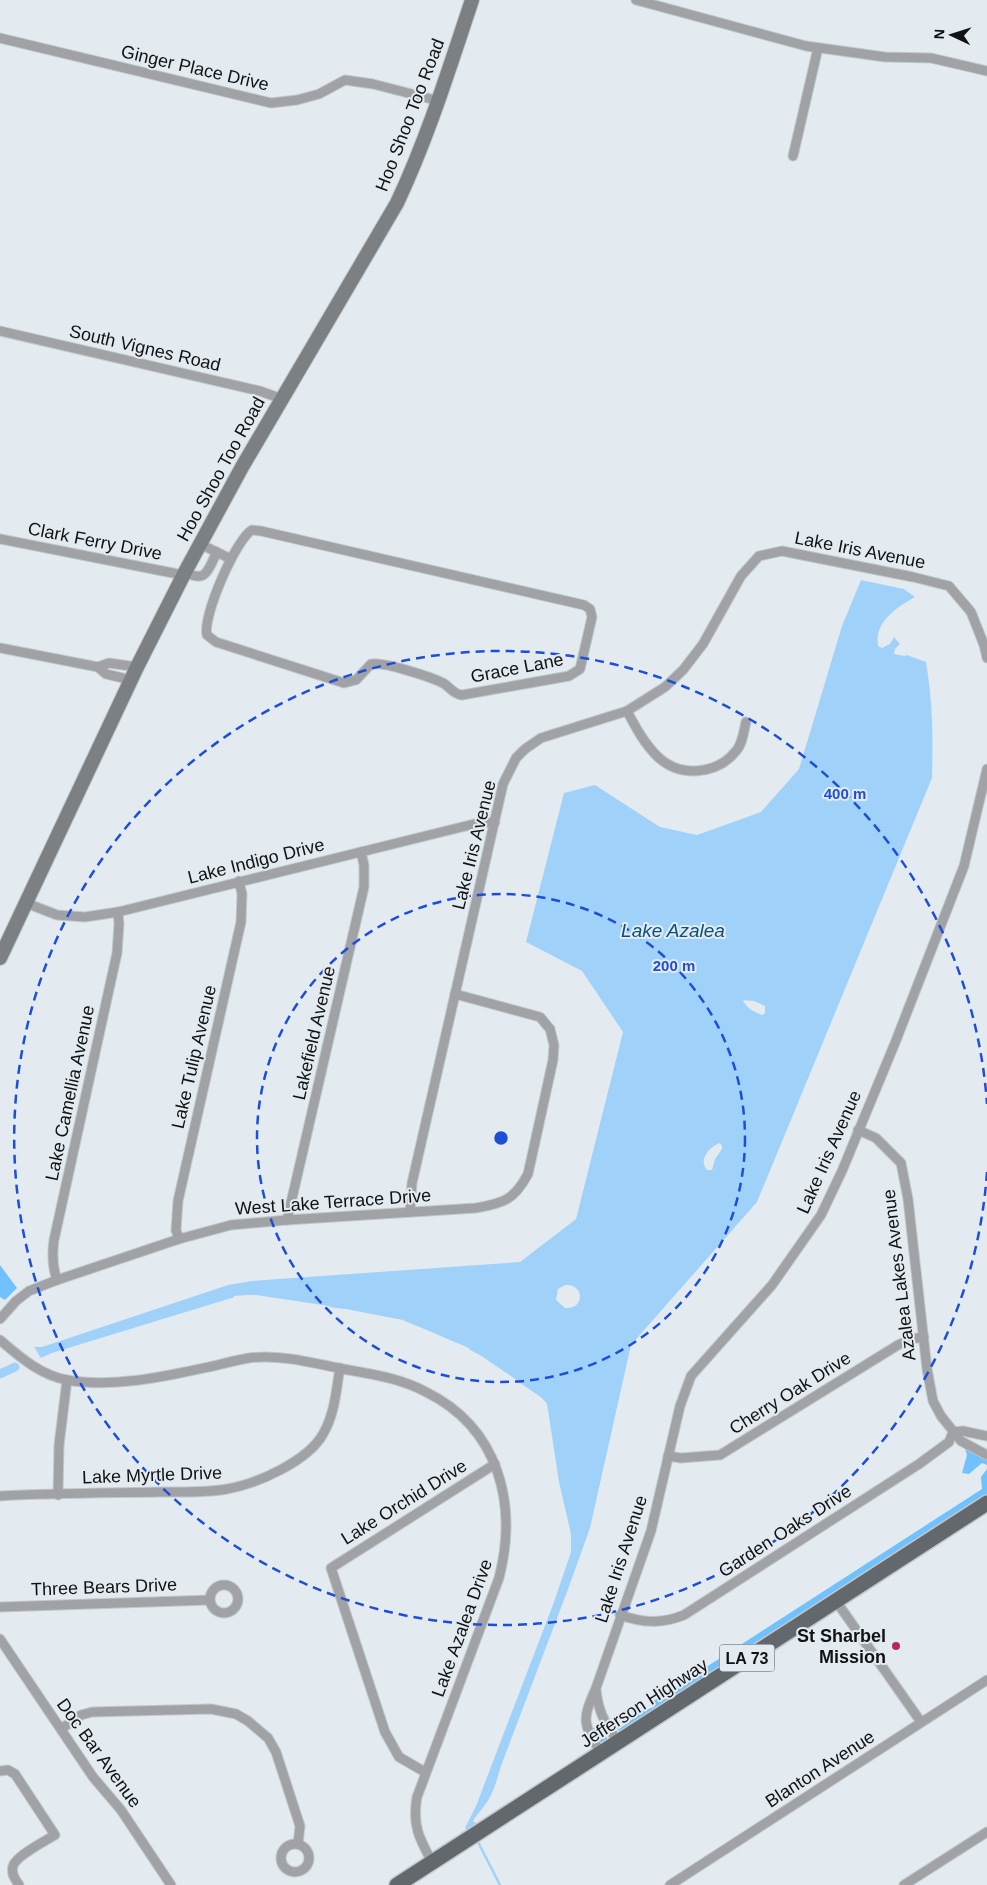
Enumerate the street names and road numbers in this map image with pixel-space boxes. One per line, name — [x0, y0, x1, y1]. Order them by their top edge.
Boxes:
street label: Hoo Shoo Too Road — [372, 36, 448, 194]
street label: Ginger Place Drive — [119, 41, 271, 95]
street label: South Vignes Road — [67, 321, 223, 375]
street label: Hoo Shoo Too Road — [173, 393, 269, 545]
street label: Clark Ferry Drive — [26, 518, 164, 564]
street label: Lake Iris Avenue — [793, 528, 927, 572]
street label: Grace Lane — [469, 649, 565, 687]
street label: Lake Iris Avenue — [448, 778, 500, 912]
street label: Lake Indigo Drive — [186, 834, 326, 888]
street label: Lakefield Avenue — [289, 964, 339, 1102]
street label: Lake Tulip Avenue — [168, 983, 220, 1131]
street label: Lake Camellia Avenue — [42, 1003, 98, 1183]
street label: Lake Iris Avenue — [793, 1087, 865, 1217]
street label: West Lake Terrace Drive — [234, 1185, 432, 1219]
street label: Azalea Lakes Avenue — [879, 1188, 919, 1362]
street label: Cherry Oak Drive — [726, 1348, 854, 1438]
street label: Lake Orchid Drive — [338, 1455, 470, 1549]
street label: Lake Myrtle Drive — [82, 1463, 222, 1487]
street label: Garden Oaks Drive — [715, 1481, 855, 1581]
street label: Lake Iris Avenue — [591, 1493, 651, 1625]
street label: Lake Azalea Drive — [428, 1556, 496, 1700]
street label: Three Bears Drive — [31, 1574, 177, 1600]
road number: LA 73 — [720, 1645, 774, 1672]
street label: Jefferson Highway — [577, 1654, 711, 1752]
street label: Doc Bar Avenue — [53, 1695, 145, 1811]
street label: Blanton Avenue — [762, 1726, 878, 1812]

